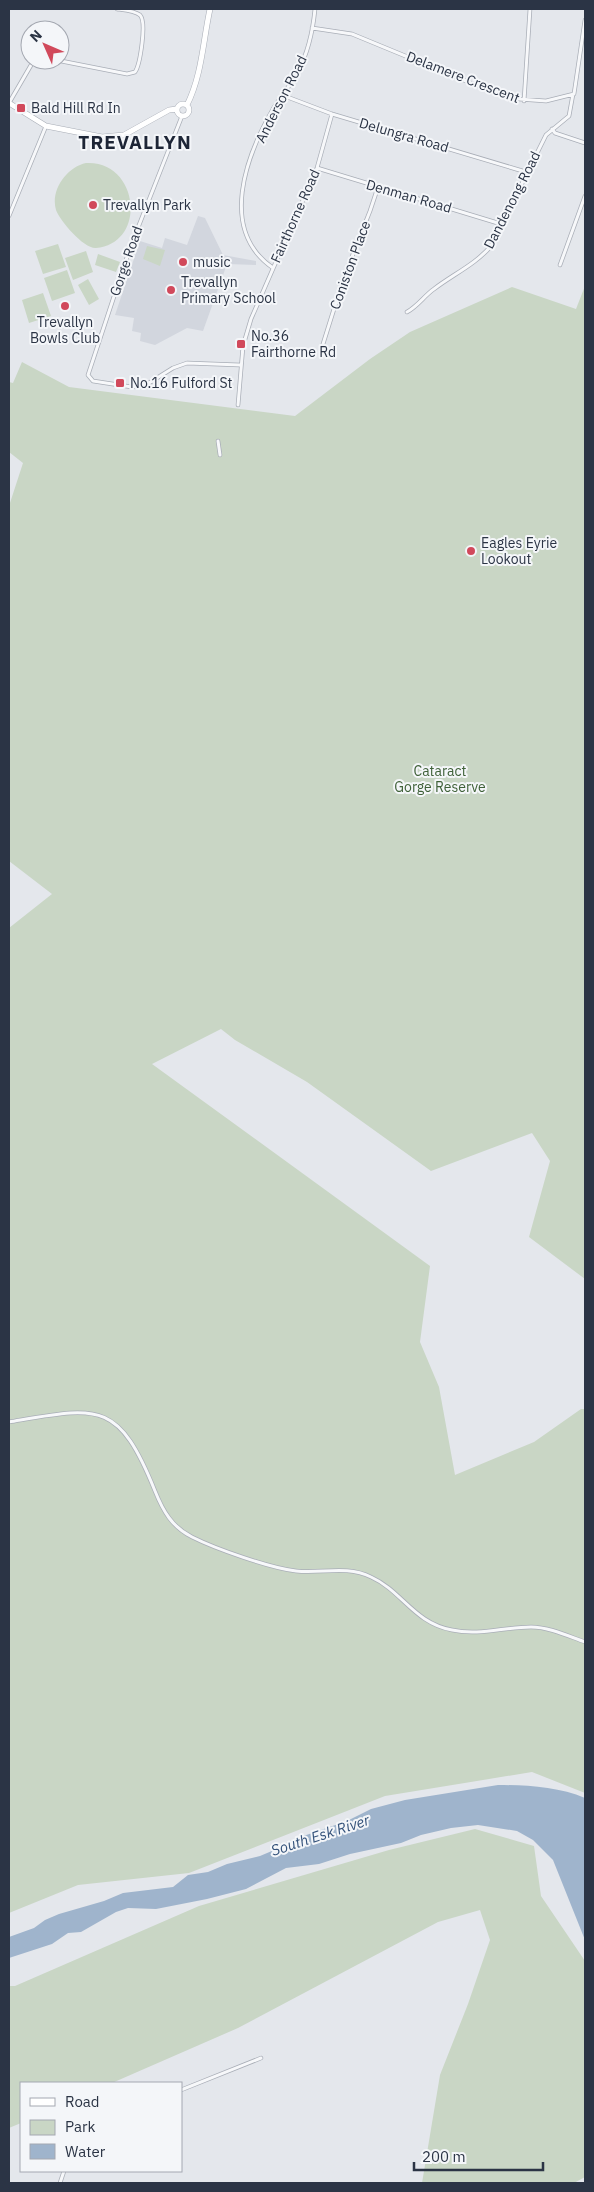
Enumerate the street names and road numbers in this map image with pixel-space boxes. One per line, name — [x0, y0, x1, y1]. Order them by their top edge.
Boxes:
street label: Delamere Crescent — [404, 47, 522, 107]
street label: Anderson Road — [251, 52, 311, 146]
street label: Delungra Road — [357, 114, 451, 156]
street label: Dandenong Road — [480, 148, 544, 252]
street label: Fairthorne Road — [266, 166, 324, 266]
street label: Denman Road — [364, 175, 454, 217]
street label: Coniston Place — [326, 218, 374, 312]
street label: Gorge Road — [106, 224, 146, 298]

